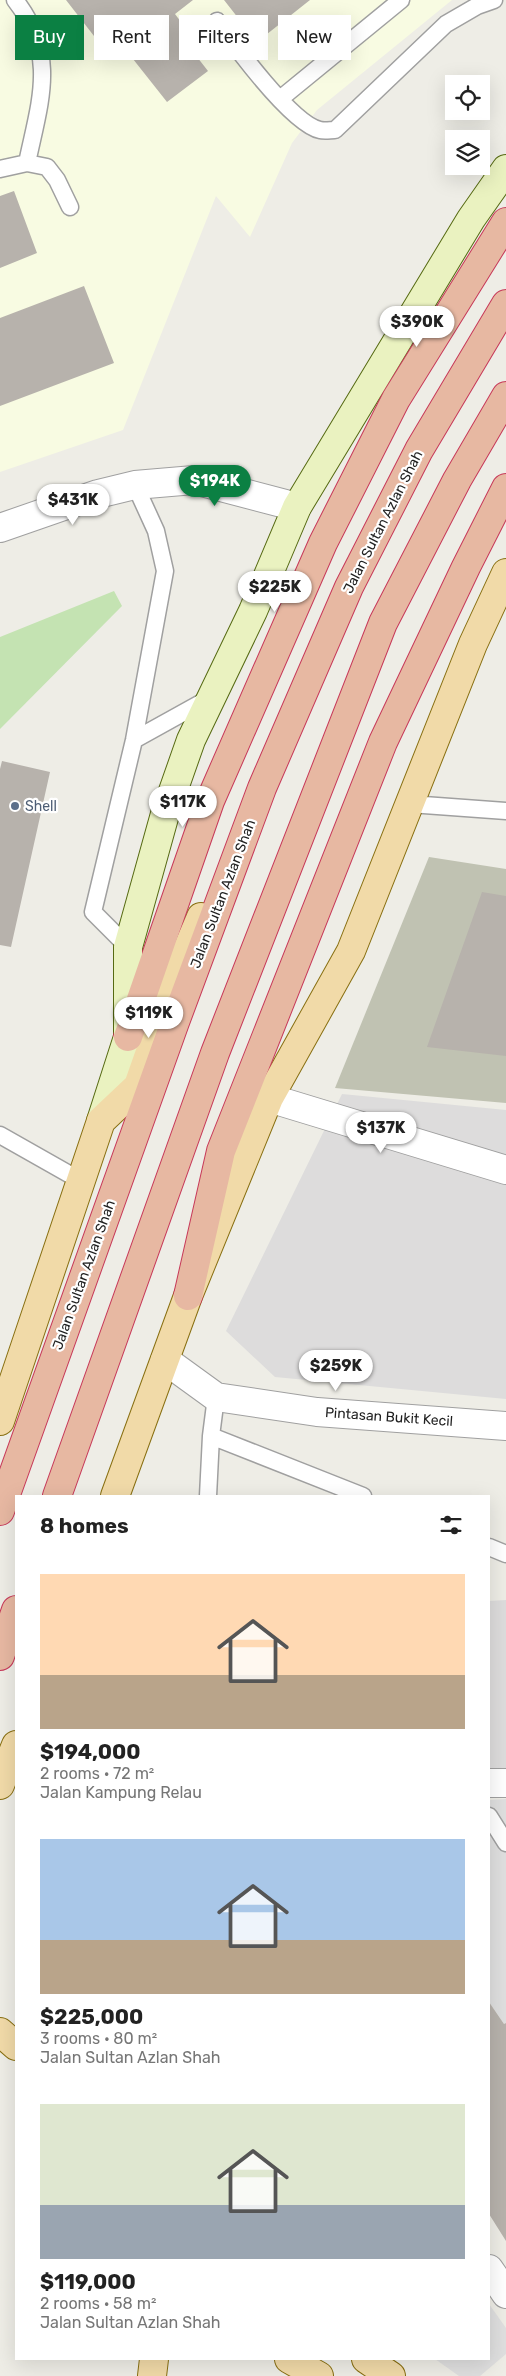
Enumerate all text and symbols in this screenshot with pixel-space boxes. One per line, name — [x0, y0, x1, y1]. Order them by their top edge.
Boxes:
chip: Buy — [15, 15, 84, 60]
chip: Rent — [94, 15, 169, 60]
chip: Filters — [179, 15, 268, 60]
chip: New — [278, 15, 351, 60]
map controls — [445, 75, 490, 175]
button: locate — [445, 75, 490, 120]
button: layers — [445, 130, 490, 175]
pin: $390K — [382, 306, 452, 348]
text: $390K — [391, 312, 443, 331]
street label: Jalan Sultan Azlan Shah — [340, 448, 426, 596]
pin: $194K — [180, 464, 250, 507]
text: $194K — [190, 471, 240, 490]
pin: $431K — [38, 484, 108, 526]
text: $431K — [48, 490, 98, 509]
pin: $225K — [240, 570, 310, 613]
text: $225K — [249, 577, 301, 596]
pin: $117K — [148, 786, 218, 828]
text: $117K — [160, 792, 206, 811]
place label: Shell — [25, 798, 57, 815]
marker: Shell — [9, 800, 21, 812]
street label: Jalan Sultan Azlan Shah — [187, 817, 259, 971]
pin: $119K — [114, 996, 184, 1039]
text: $119K — [125, 1003, 173, 1022]
pin: $137K — [346, 1112, 416, 1154]
text: $137K — [357, 1118, 405, 1137]
street label: Jalan Sultan Azlan Shah — [49, 1198, 119, 1352]
pin: $259K — [301, 1350, 371, 1392]
text: $259K — [310, 1356, 362, 1375]
street label: Pintasan Bukit Kecil — [324, 1404, 454, 1430]
icon: filters — [437, 1511, 465, 1539]
text: 8 homes — [40, 1513, 129, 1538]
icon: home — [208, 1606, 298, 1696]
text: $194,000 — [40, 1739, 141, 1764]
text: 2 rooms · 72 m² — [40, 1764, 154, 1783]
text: Jalan Kampung Relau — [40, 1783, 202, 1802]
icon: home — [208, 1871, 298, 1961]
text: $225,000 — [40, 2004, 143, 2029]
text: 3 rooms · 80 m² — [40, 2029, 157, 2048]
text: Jalan Sultan Azlan Shah — [40, 2048, 220, 2067]
icon: home — [208, 2136, 298, 2226]
text: $119,000 — [40, 2269, 136, 2294]
text: 2 rooms · 58 m² — [40, 2294, 156, 2313]
text: Jalan Sultan Azlan Shah — [40, 2313, 220, 2332]

